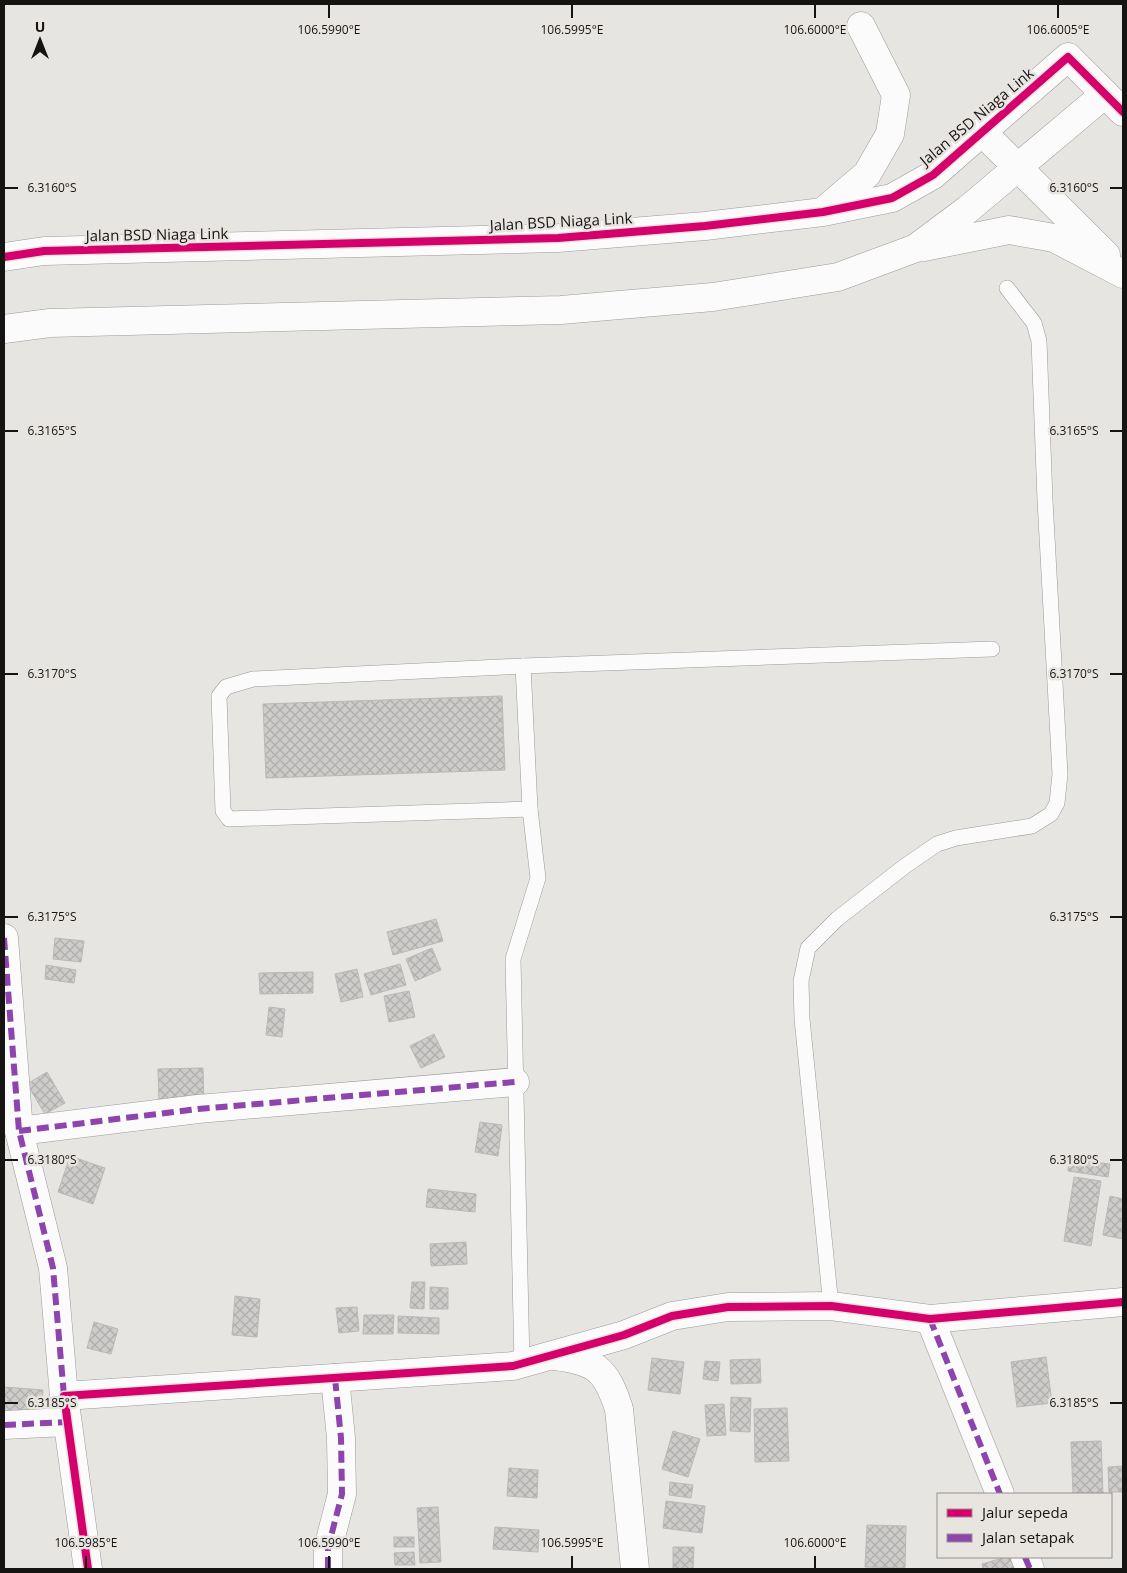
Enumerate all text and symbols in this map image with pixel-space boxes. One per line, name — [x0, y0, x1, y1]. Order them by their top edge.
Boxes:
north arrow — [15, 15, 65, 65]
text: U — [35, 17, 45, 36]
text: 106.5990°E — [298, 21, 361, 38]
text: 106.5995°E — [541, 21, 604, 38]
text: 106.6000°E — [784, 21, 847, 38]
text: 106.6005°E — [1027, 21, 1090, 38]
street label: Jalan BSD Niaga Link — [914, 63, 1038, 171]
text: 6.3160°S — [27, 179, 77, 196]
text: 6.3160°S — [1049, 179, 1099, 196]
street label: Jalan BSD Niaga Link — [487, 207, 633, 235]
street label: Jalan BSD Niaga Link — [83, 223, 229, 245]
text: 6.3165°S — [27, 422, 77, 439]
text: 6.3165°S — [1049, 422, 1099, 439]
text: 6.3170°S — [27, 665, 77, 682]
text: 6.3170°S — [1049, 665, 1099, 682]
text: 6.3175°S — [27, 908, 77, 925]
text: 6.3175°S — [1049, 908, 1099, 925]
text: 6.3180°S — [27, 1151, 77, 1168]
text: 6.3180°S — [1049, 1151, 1099, 1168]
text: 6.3185°S — [27, 1394, 77, 1411]
text: 6.3185°S — [1049, 1394, 1099, 1411]
legend — [937, 1493, 1112, 1558]
text: Jalur sepeda — [980, 1502, 1068, 1522]
text: Jalan setapak — [980, 1527, 1074, 1547]
text: 106.5985°E — [55, 1534, 118, 1551]
text: 106.5990°E — [298, 1534, 361, 1551]
text: 106.5995°E — [541, 1534, 604, 1551]
text: 106.6000°E — [784, 1534, 847, 1551]

